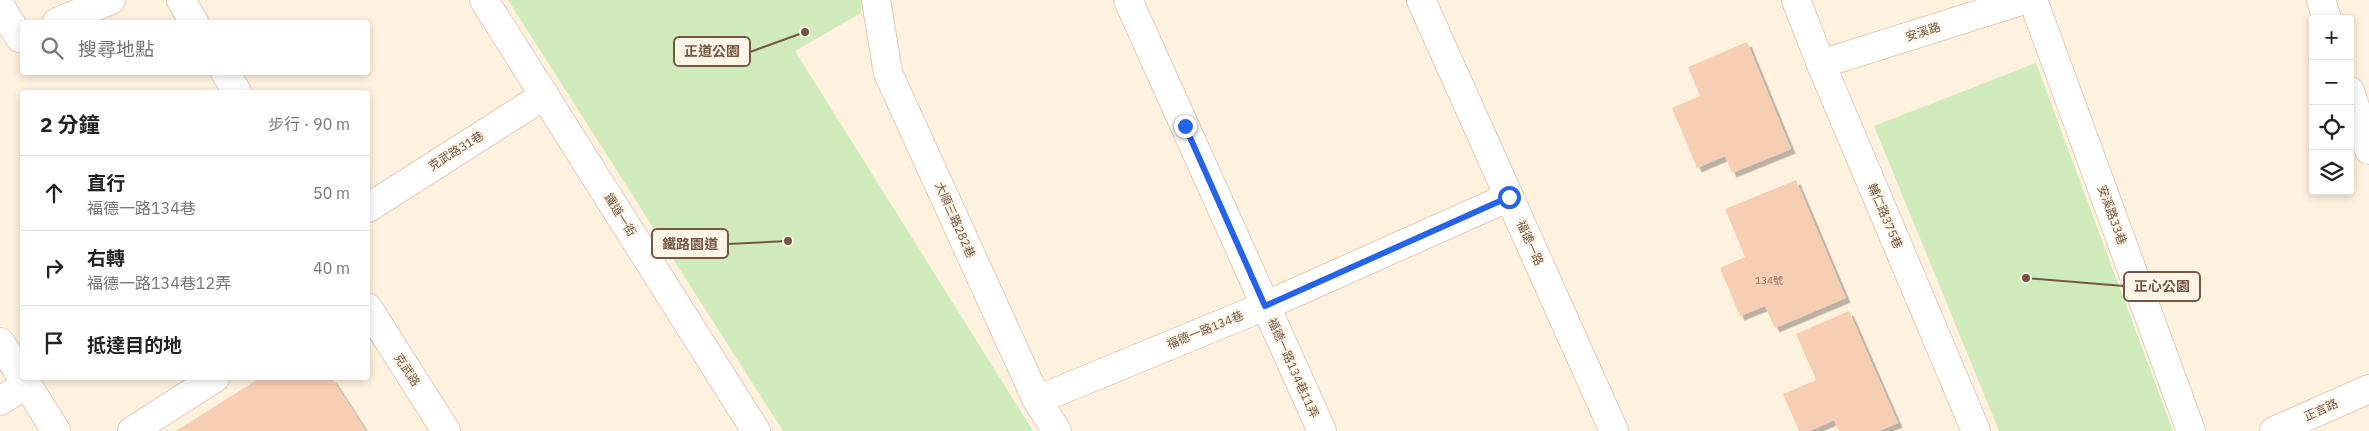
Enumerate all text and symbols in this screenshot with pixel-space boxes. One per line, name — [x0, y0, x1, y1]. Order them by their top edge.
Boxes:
map controls — [2309, 15, 2354, 195]
button: + — [2309, 15, 2354, 60]
street label: 安溪路 — [1903, 19, 1942, 44]
search box — [20, 20, 370, 75]
icon: search — [38, 34, 66, 62]
text: 搜尋地點 — [78, 37, 154, 61]
callout: 正道公園 — [674, 37, 750, 66]
text: 正道公園 — [684, 42, 740, 60]
button: − — [2309, 60, 2354, 105]
button: locate — [2309, 105, 2354, 150]
text: 2 分鐘 — [40, 110, 100, 138]
text: 步行 · 90 m — [268, 114, 350, 134]
route end — [1174, 115, 1197, 138]
street label: 克武路31巷 — [425, 128, 486, 173]
button: layers — [2309, 150, 2354, 195]
text: 直行 — [87, 171, 125, 195]
icon: ahead — [40, 179, 68, 207]
street label: 大順三路282巷 — [932, 179, 979, 260]
street label: 輔仁路375巷 — [1865, 181, 1906, 251]
text: 50 m — [313, 183, 350, 203]
street label: 安溪路33巷 — [2095, 183, 2130, 247]
route start — [1498, 186, 1521, 209]
street label: 鐵道一街 — [601, 190, 640, 239]
text: 福德一路134巷 — [87, 198, 196, 218]
street label: 福德一路 — [1514, 218, 1547, 268]
callout: 鐵路園道 — [652, 229, 728, 258]
text: 鐵路園道 — [662, 235, 719, 253]
text: 右轉 — [87, 246, 125, 270]
icon: right — [40, 254, 68, 282]
text: 40 m — [313, 258, 350, 278]
callout: 正心公園 — [2124, 272, 2200, 301]
text: 福德一路134巷12弄 — [87, 273, 231, 293]
house number: 134號 — [1755, 274, 1783, 287]
text: 正心公園 — [2134, 277, 2190, 295]
street label: 福德一路134巷 — [1164, 307, 1245, 352]
street label: 福德一路134巷11弄 — [1265, 315, 1322, 420]
icon: arrive — [40, 329, 68, 357]
text: 抵達目的地 — [87, 333, 182, 357]
street label: 克武路 — [391, 351, 424, 389]
street label: 正言路 — [2301, 395, 2340, 424]

